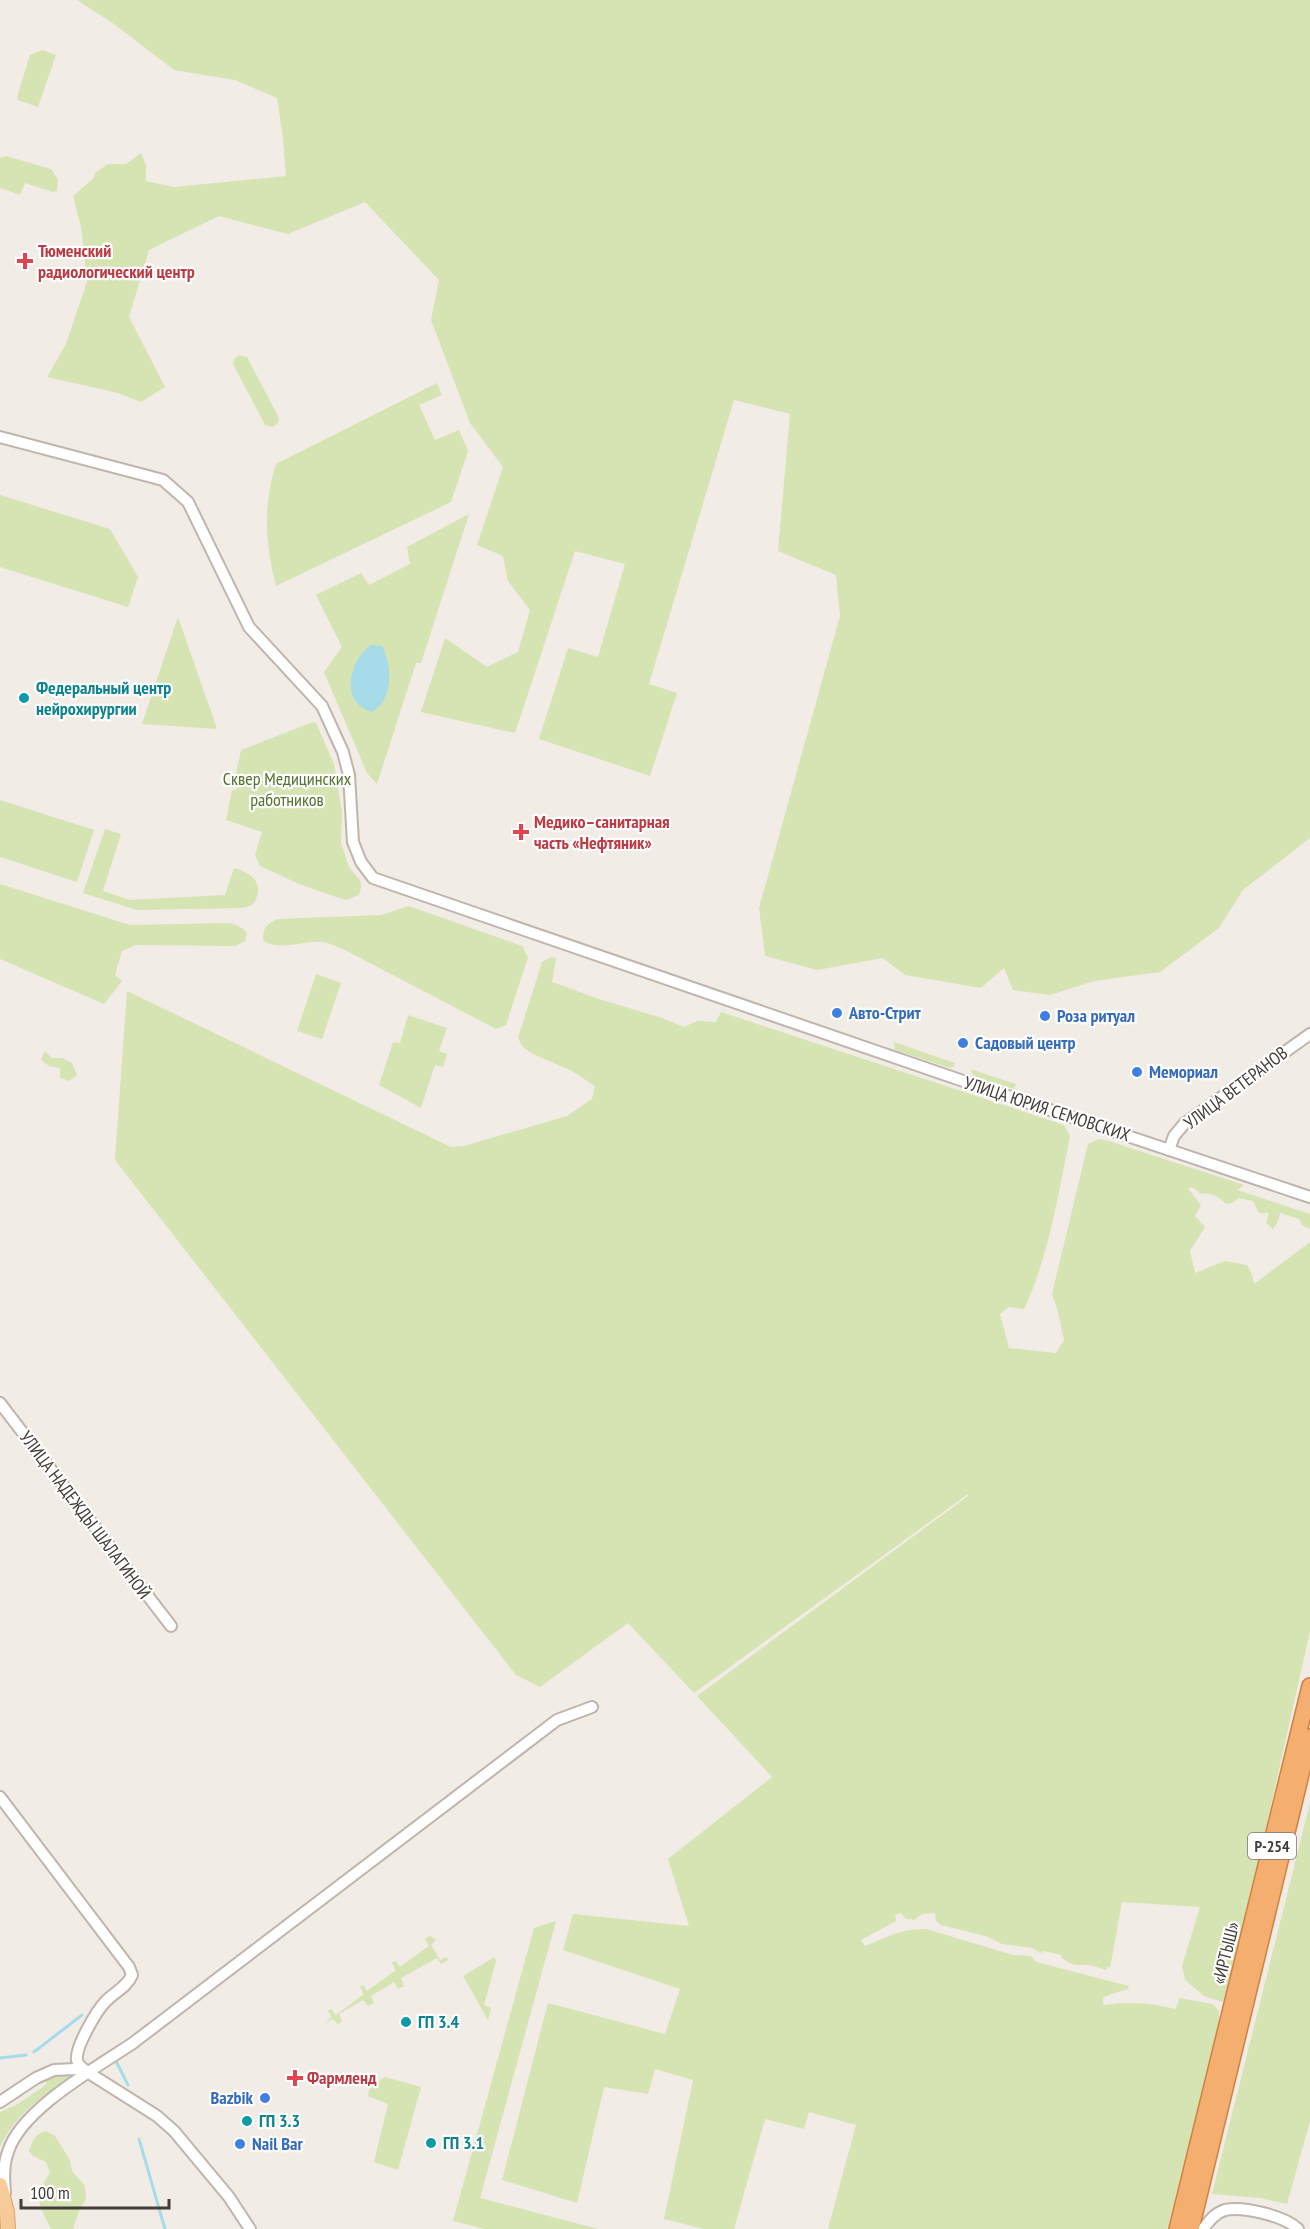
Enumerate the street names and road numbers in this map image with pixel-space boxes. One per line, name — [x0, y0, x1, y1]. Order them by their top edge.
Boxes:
street label: УЛИЦА ВЕТЕРАНОВ — [1179, 1041, 1292, 1134]
street label: УЛИЦА ЮРИЯ СЕМОВСКИХ — [961, 1071, 1133, 1146]
street label: УЛИЦА НАДЕЖДЫ ШАЛАГИНОЙ — [15, 1426, 156, 1603]
road number: Р-254 — [1248, 1833, 1296, 1859]
street label: «ИРТЫШ» — [1207, 1919, 1244, 1986]

